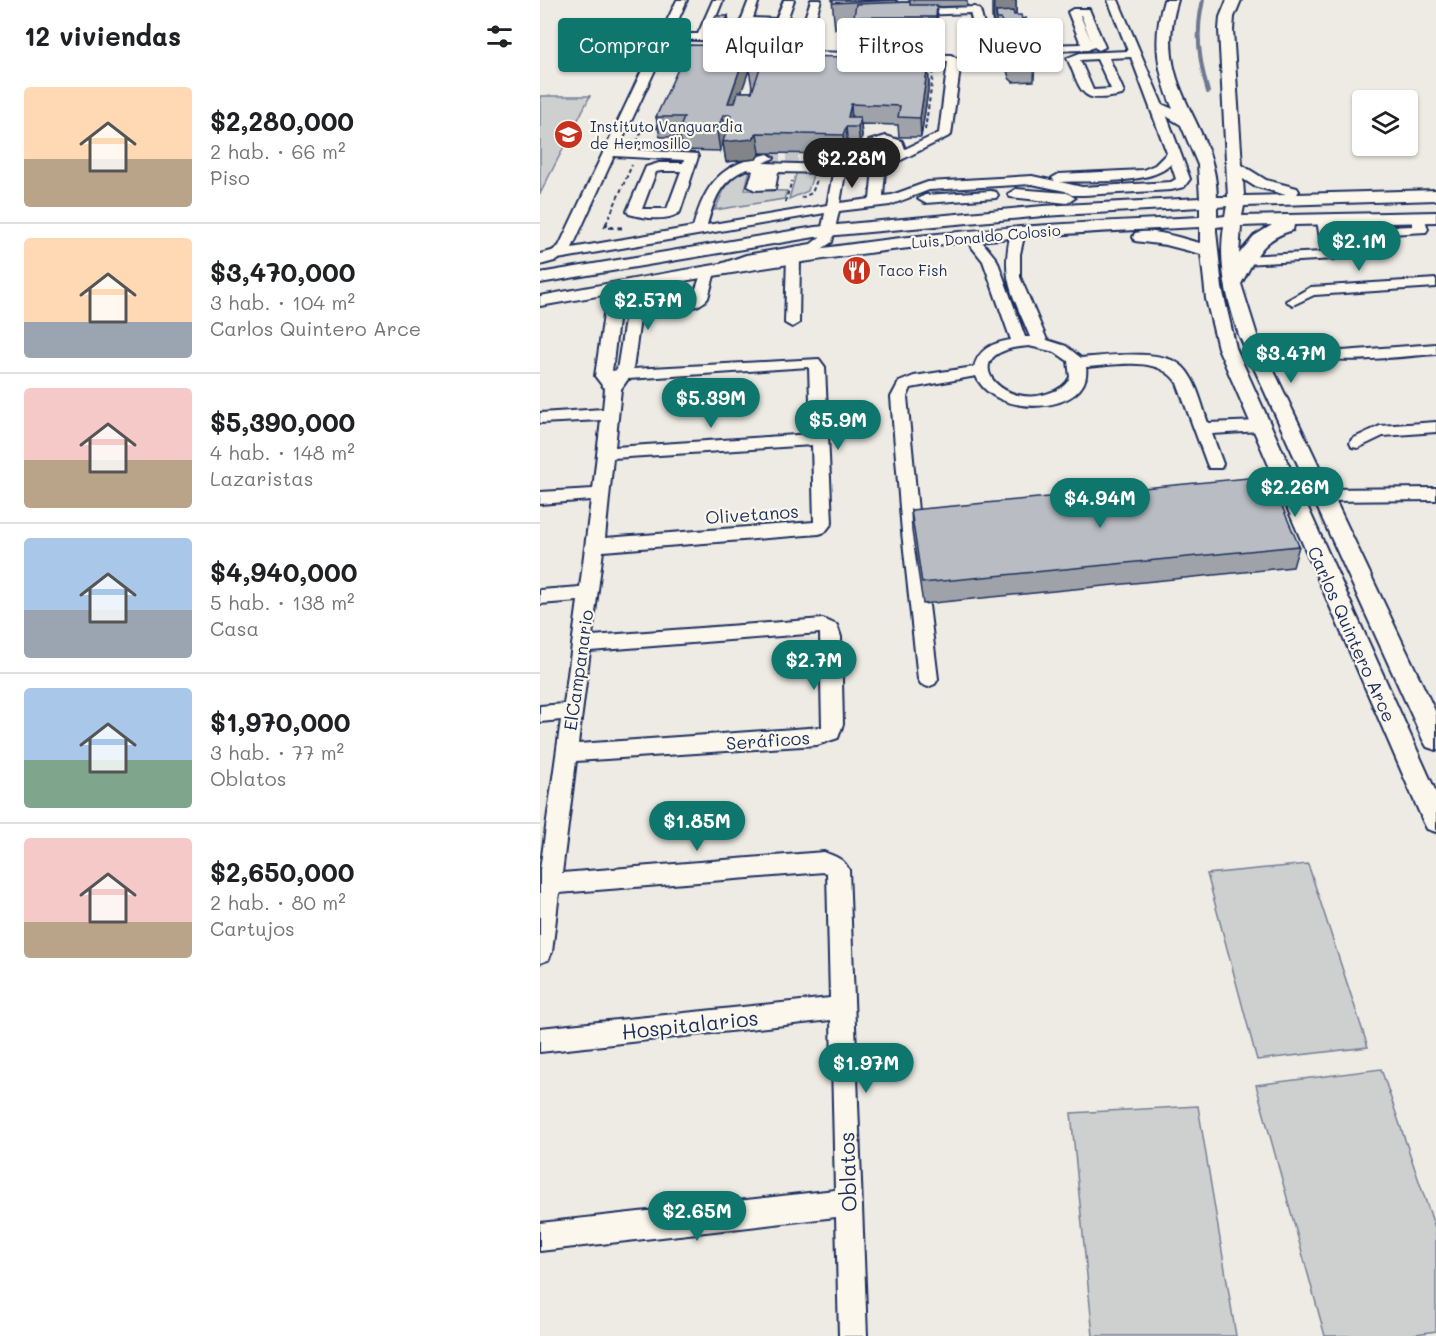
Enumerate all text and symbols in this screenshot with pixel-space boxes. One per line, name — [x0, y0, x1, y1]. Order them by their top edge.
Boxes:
chip: Comprar — [558, 18, 691, 72]
chip: Alquilar — [703, 18, 825, 72]
chip: Filtros — [837, 18, 945, 72]
chip: Nuevo — [957, 18, 1063, 72]
text: 12 viviendas — [24, 19, 181, 53]
icon: filters — [483, 20, 516, 53]
map controls — [1352, 90, 1418, 156]
button: layers — [1352, 90, 1418, 156]
text: $2,280,000 — [210, 104, 354, 138]
icon: home — [72, 111, 144, 183]
place label: Instituto Vanguardia de Hermosillo — [590, 116, 743, 153]
school or university icon: Instituto Vanguardia de Hermosillo — [553, 119, 585, 151]
text: 2 hab. · 66 m² — [210, 138, 346, 164]
pin: $2.28M — [803, 138, 901, 189]
text: $2.28M — [817, 144, 887, 170]
text: Piso — [210, 164, 250, 190]
street label: Luis Donaldo Colosio — [911, 220, 1062, 252]
pin: $2.1M — [1317, 221, 1401, 272]
text: $2.1M — [1332, 227, 1386, 253]
restaurant icon: Taco Fish — [841, 254, 873, 286]
text: $3,470,000 — [210, 255, 355, 289]
place label: Taco Fish — [878, 260, 947, 280]
icon: home — [72, 262, 144, 334]
pin: $2.57M — [599, 280, 697, 331]
text: $2.57M — [614, 286, 682, 312]
text: 3 hab. · 104 m² — [210, 289, 355, 315]
text: Carlos Quintero Arce — [210, 315, 421, 341]
pin: $3.47M — [1242, 333, 1340, 384]
text: $3.47M — [1256, 339, 1326, 365]
pin: $5.39M — [662, 378, 760, 429]
text: $5.39M — [676, 384, 746, 410]
pin: $5.9M — [796, 400, 880, 451]
text: $5,390,000 — [210, 405, 355, 439]
text: $5.9M — [809, 406, 867, 432]
icon: home — [72, 412, 144, 484]
text: 4 hab. · 148 m² — [210, 439, 355, 465]
text: Lazaristas — [210, 465, 313, 491]
pin: $2.26M — [1246, 467, 1344, 518]
text: $2.26M — [1260, 473, 1330, 499]
pin: $4.94M — [1051, 478, 1149, 529]
text: $4.94M — [1064, 484, 1136, 510]
street label: Olivetanos — [705, 499, 799, 529]
street label: Carlos Quintero Arce — [1302, 542, 1402, 726]
text: $4,940,000 — [210, 555, 358, 589]
icon: home — [72, 562, 144, 634]
text: 5 hab. · 138 m² — [210, 589, 355, 615]
street label: ElCampanario — [558, 608, 598, 732]
text: Casa — [210, 615, 259, 641]
pin: $2.7M — [772, 640, 856, 691]
text: $2.7M — [785, 646, 843, 672]
text: $1,970,000 — [210, 705, 351, 739]
icon: home — [72, 712, 144, 784]
street label: Seráficos — [725, 725, 811, 755]
text: 3 hab. · 77 m² — [210, 739, 344, 765]
text: Oblatos — [210, 765, 286, 791]
pin: $1.85M — [648, 801, 746, 852]
text: $1.85M — [663, 807, 731, 833]
text: $2,650,000 — [210, 855, 354, 889]
icon: home — [72, 862, 144, 934]
text: 2 hab. · 80 m² — [210, 889, 346, 915]
text: Cartujos — [210, 915, 295, 941]
street label: Hospitalarios — [620, 1003, 760, 1045]
pin: $1.97M — [817, 1043, 915, 1094]
text: $1.97M — [833, 1049, 899, 1075]
street label: Oblatos — [832, 1131, 862, 1213]
pin: $2.65M — [648, 1191, 746, 1242]
text: $2.65M — [662, 1197, 732, 1223]

